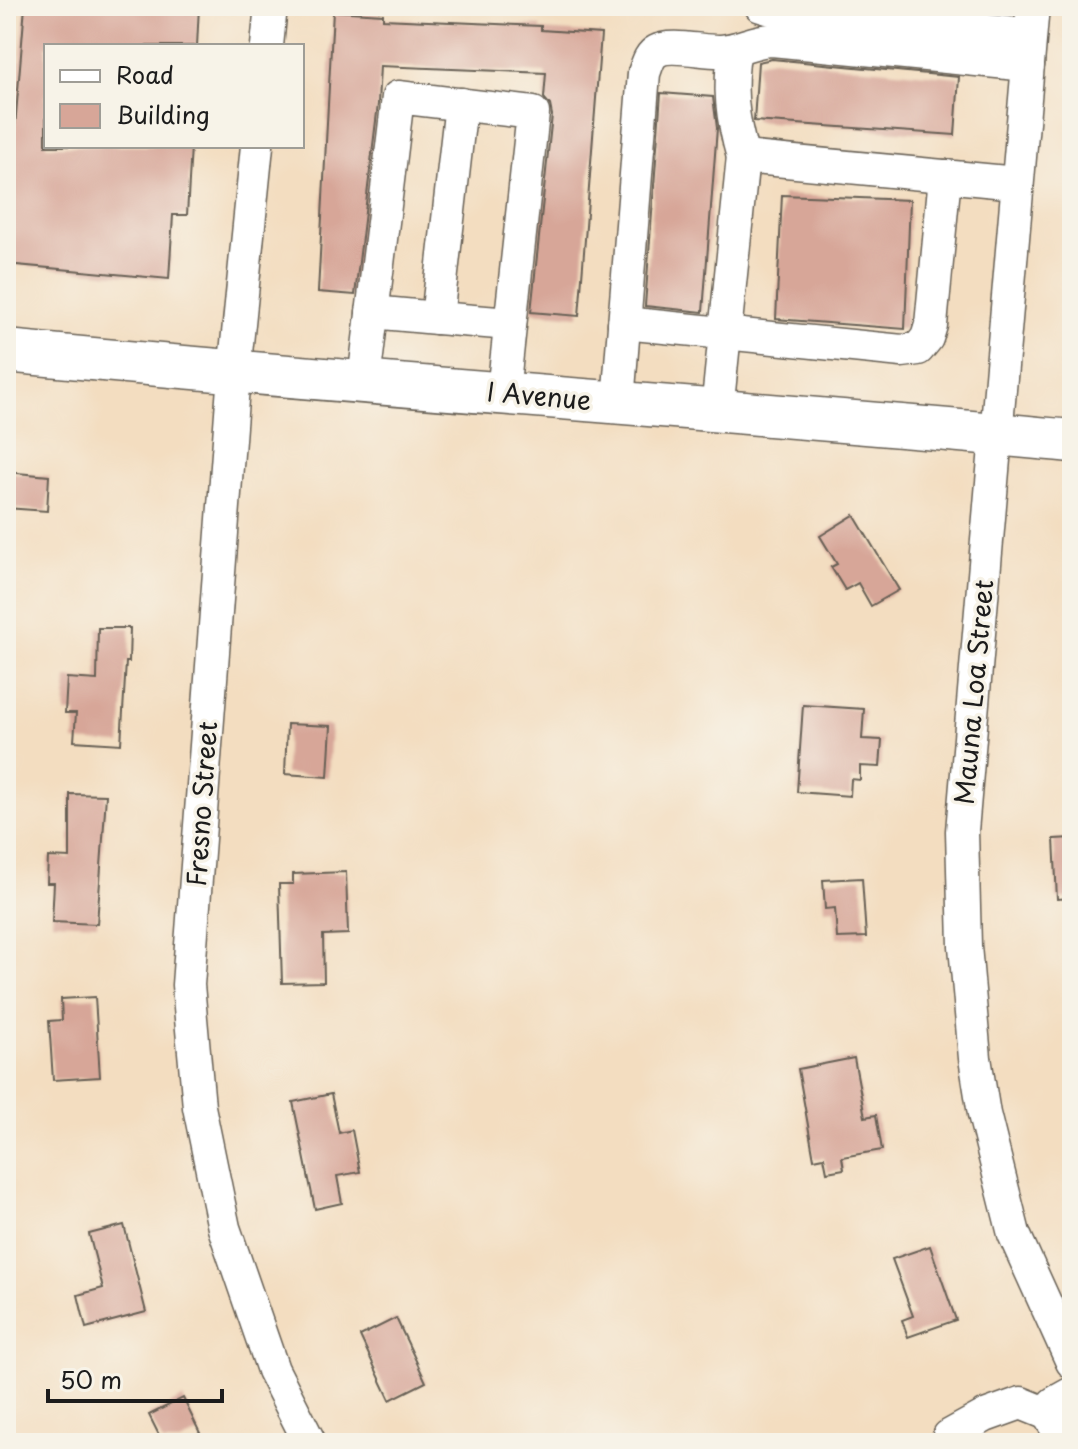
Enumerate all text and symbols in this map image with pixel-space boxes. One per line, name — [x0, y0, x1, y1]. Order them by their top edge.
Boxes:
legend — [44, 44, 304, 148]
text: Road — [116, 56, 174, 92]
text: Building — [116, 96, 210, 132]
street label: I Avenue — [485, 371, 593, 419]
street label: Mauna Loa Street — [944, 578, 1002, 806]
street label: Fresno Street — [176, 720, 226, 888]
scale bar — [48, 1353, 222, 1403]
text: 50 m — [60, 1361, 122, 1397]

